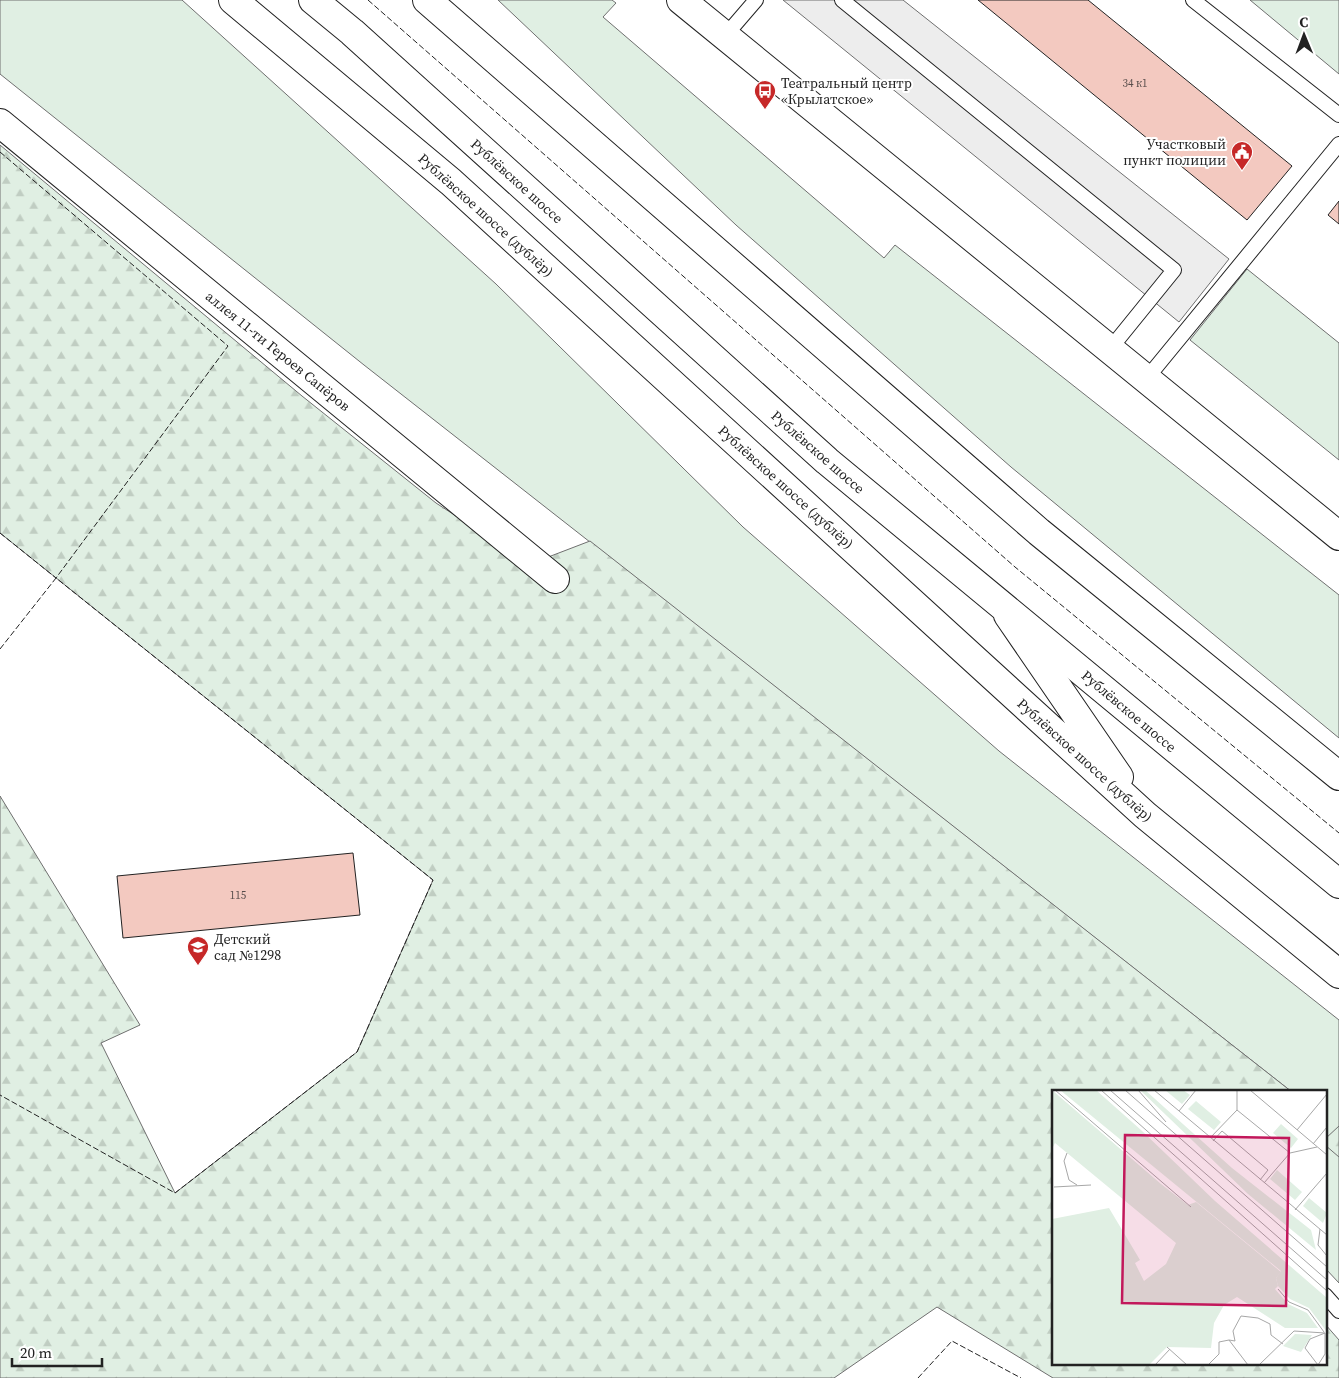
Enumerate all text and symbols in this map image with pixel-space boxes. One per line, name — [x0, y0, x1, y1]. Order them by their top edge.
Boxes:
north arrow — [1279, 10, 1329, 60]
text: С — [1299, 12, 1309, 32]
place label: Театральный центр «Крылатское» — [781, 73, 912, 109]
house number: 34 к1 — [1122, 76, 1148, 91]
bus stop icon: Театральный центр «Крылатское» — [753, 79, 777, 110]
street label: Рублёвское шоссе — [466, 134, 568, 228]
place label: Участковый пункт полиции — [1123, 134, 1226, 170]
public building icon: Участковый пункт полиции — [1230, 140, 1254, 171]
street label: Рублёвское шоссе (дублёр) — [414, 149, 558, 281]
street label: аллея 11-ти Героев Сапёров — [201, 286, 355, 416]
street label: Рублёвское шоссе — [767, 406, 869, 498]
street label: Рублёвское шоссе (дублёр) — [714, 421, 858, 553]
street label: Рублёвское шоссе — [1077, 665, 1181, 757]
street label: Рублёвское шоссе (дублёр) — [1013, 694, 1157, 826]
house number: 115 — [230, 888, 247, 903]
place label: Детский сад №1298 — [214, 929, 281, 965]
school or university icon: Детский сад №1298 — [186, 935, 210, 966]
inset map — [1052, 1090, 1326, 1366]
scale bar — [12, 1336, 102, 1368]
text: 20 m — [20, 1342, 52, 1363]

